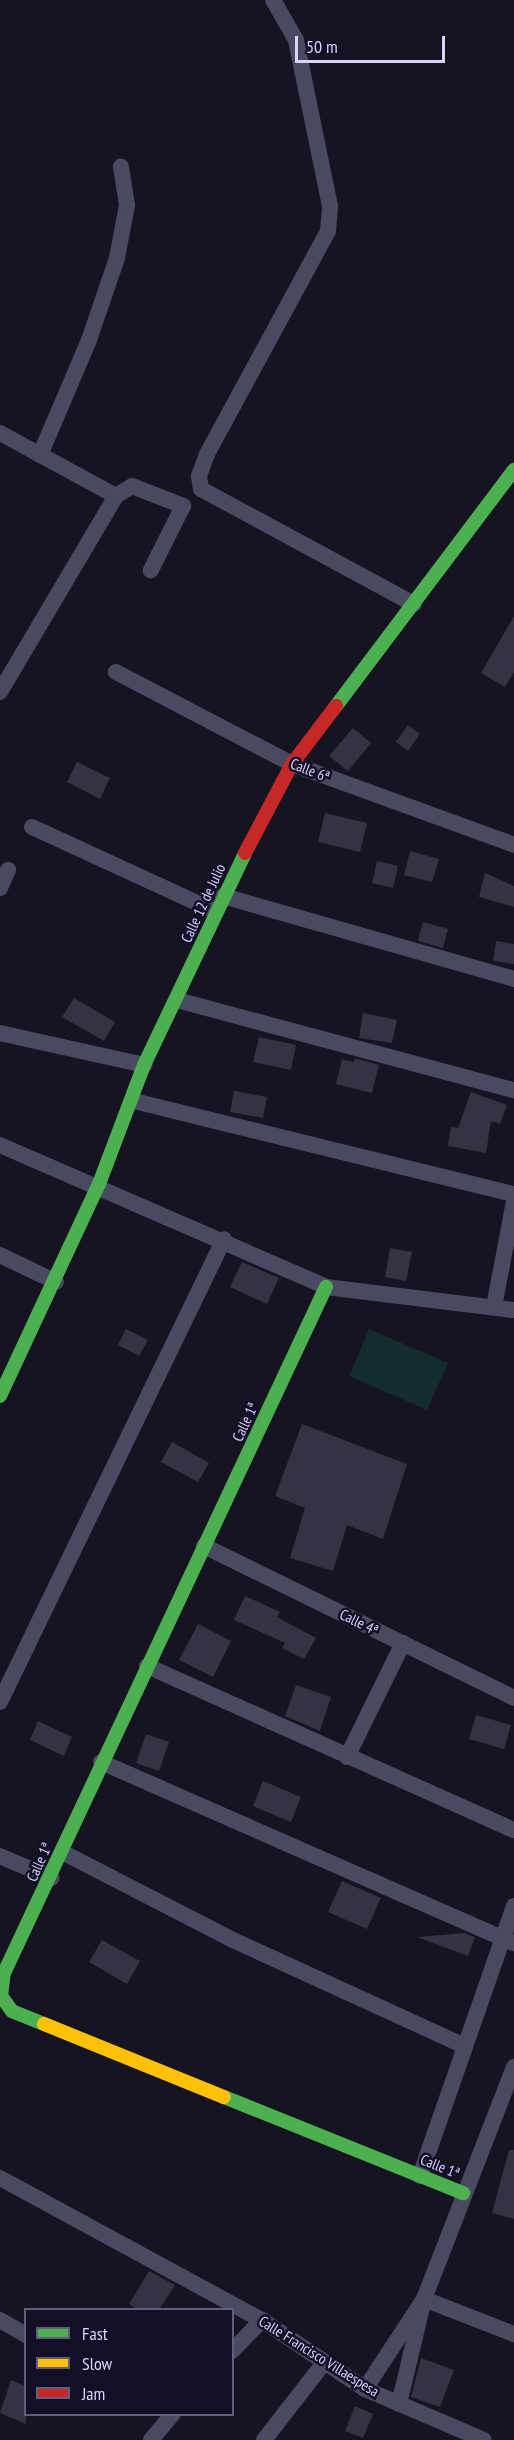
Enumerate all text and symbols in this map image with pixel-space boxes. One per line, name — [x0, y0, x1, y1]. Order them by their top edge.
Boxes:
scale bar — [298, 24, 448, 62]
text: 50 m — [306, 35, 338, 58]
street label: Calle 6ª — [288, 754, 332, 786]
street label: Calle 12 de Julio — [177, 861, 229, 945]
street label: Calle 1ª — [228, 1400, 262, 1444]
street label: Calle 4ª — [337, 1605, 381, 1639]
street label: Calle 1ª — [23, 1840, 55, 1884]
street label: Calle 1ª — [418, 2150, 462, 2182]
legend — [24, 2308, 234, 2416]
street label: Calle Francisco Villaespesa — [255, 2312, 383, 2400]
text: Fast — [82, 2322, 108, 2345]
text: Slow — [82, 2352, 112, 2375]
text: Jam — [82, 2382, 105, 2405]

